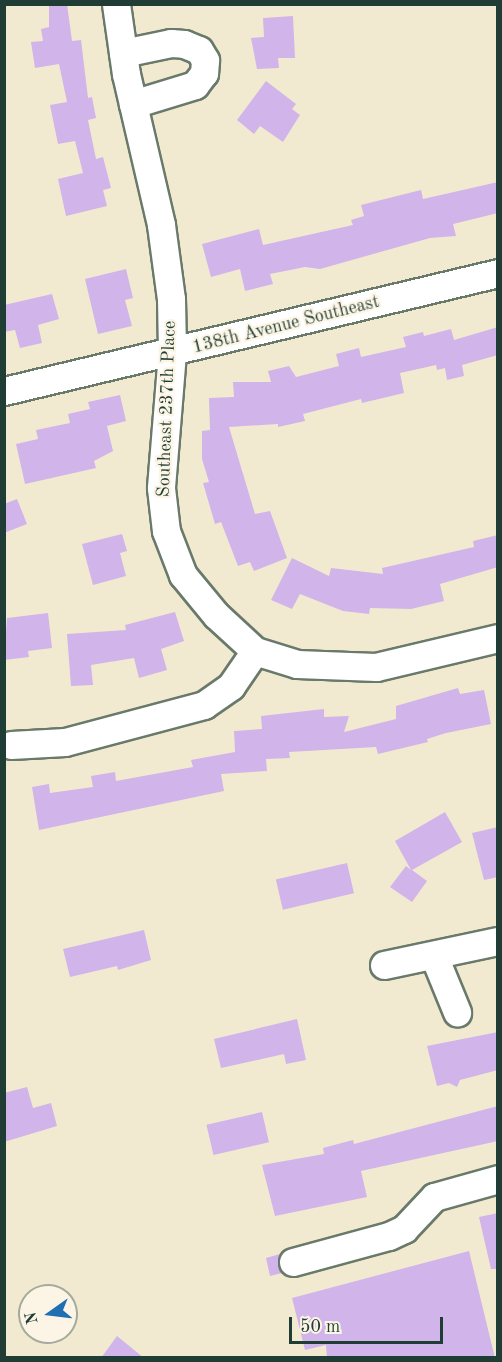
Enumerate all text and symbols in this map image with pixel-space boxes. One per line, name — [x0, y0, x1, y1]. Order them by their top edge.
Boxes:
street label: 138th Avenue Southeast — [190, 291, 382, 359]
street label: Southeast 237th Place — [153, 320, 181, 498]
north arrow — [18, 1284, 78, 1344]
scale bar — [292, 1305, 446, 1343]
text: N — [23, 1310, 42, 1326]
text: 50 m — [300, 1318, 340, 1336]

